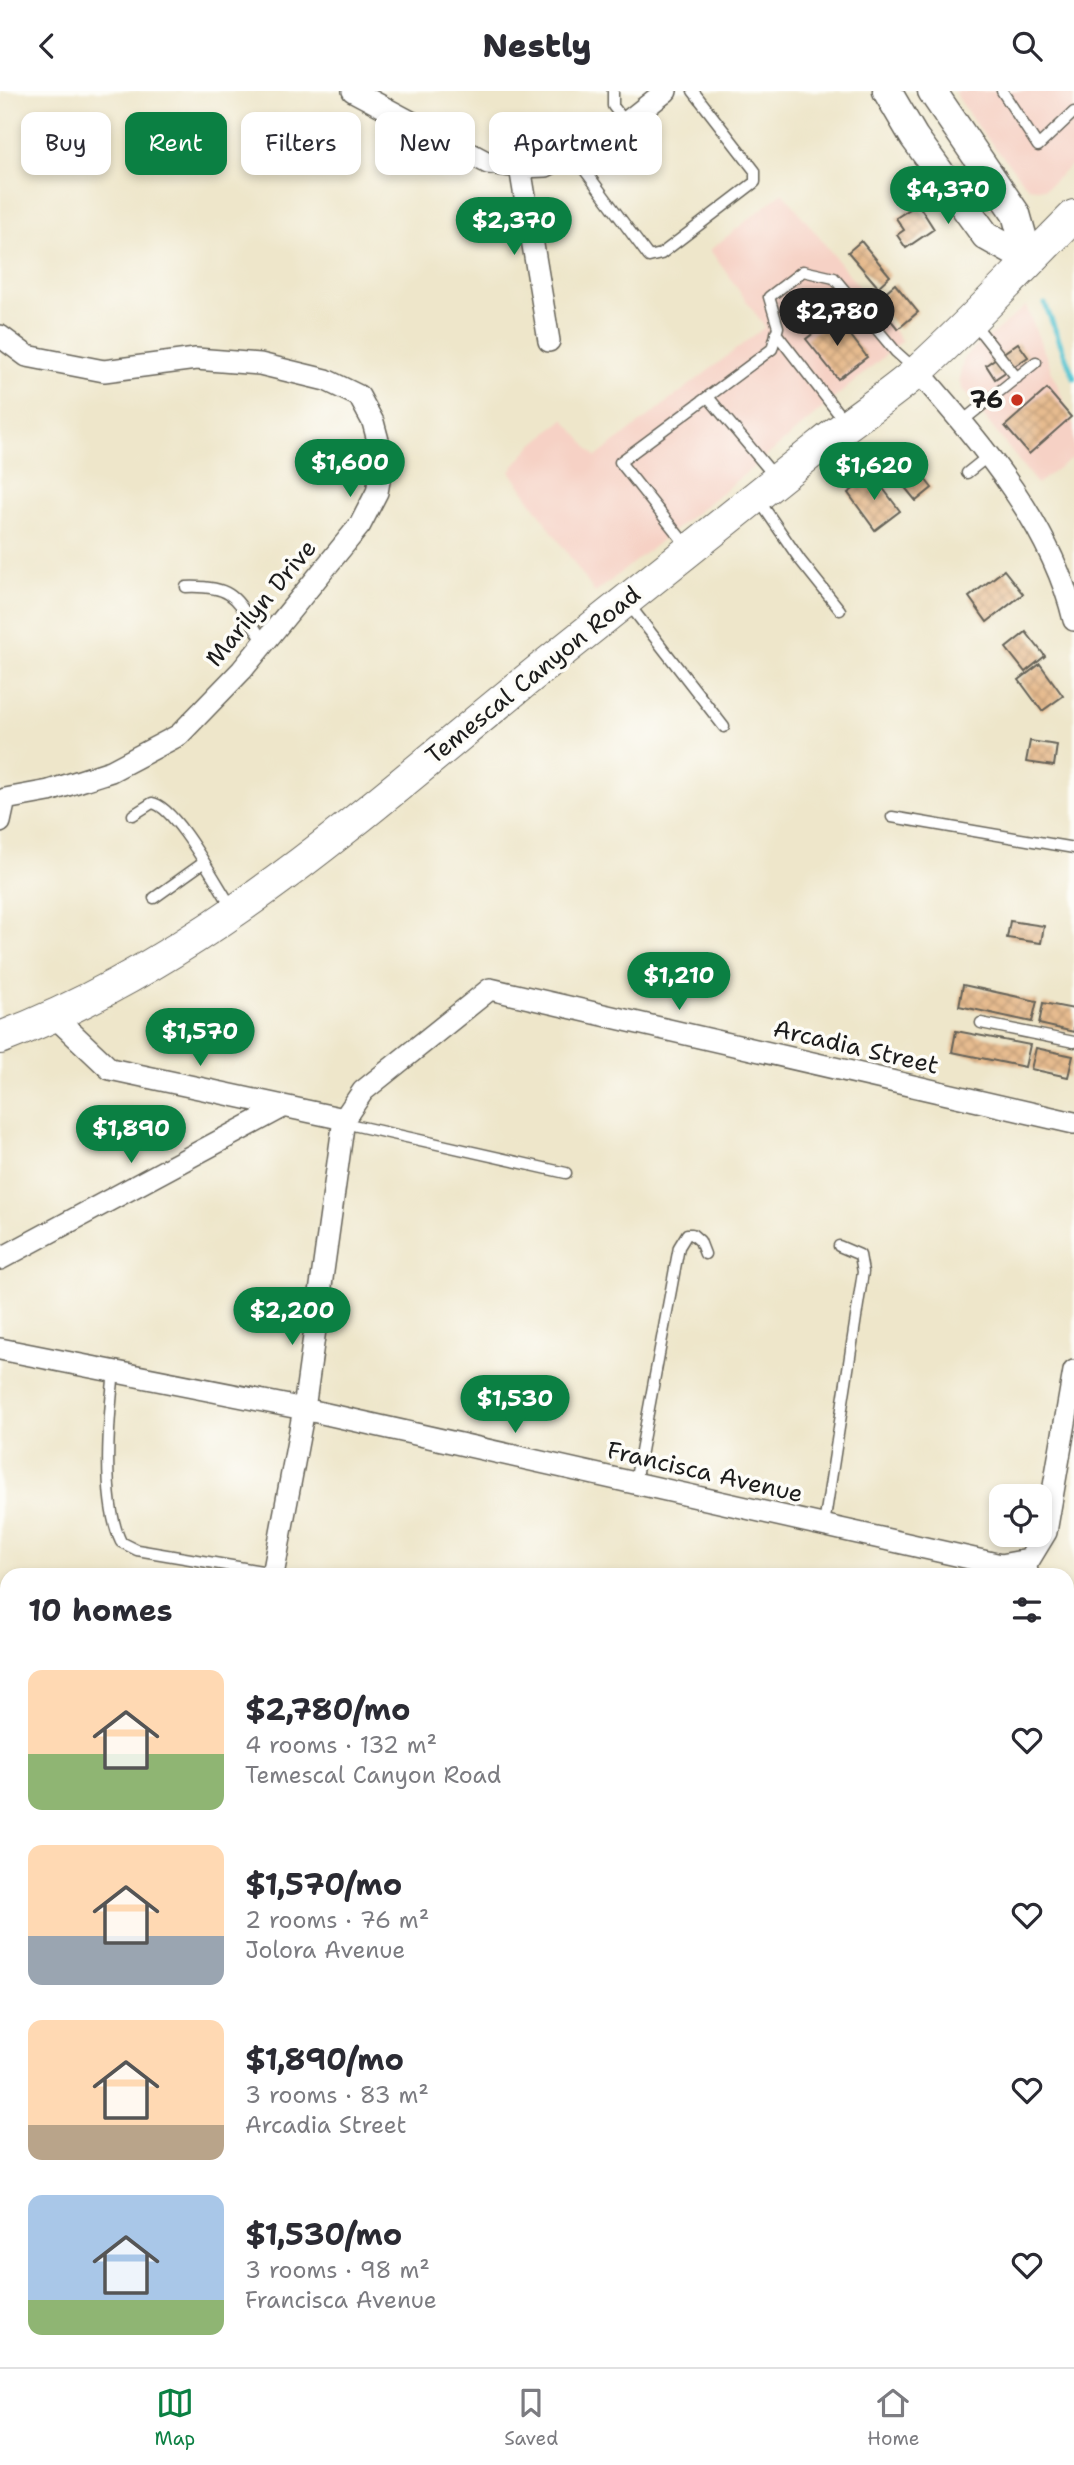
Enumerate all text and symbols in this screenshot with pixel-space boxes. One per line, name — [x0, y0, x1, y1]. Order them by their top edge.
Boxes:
text: Nestly — [482, 24, 592, 67]
icon: back — [28, 27, 66, 65]
icon: search — [1008, 27, 1046, 65]
chip: Buy — [21, 112, 111, 175]
chip: Rent — [125, 112, 227, 175]
chip: Filters — [241, 112, 361, 175]
chip: New — [375, 112, 475, 175]
chip: Apartment — [489, 112, 662, 175]
pin: $4,370 — [891, 167, 1005, 226]
text: $4,370 — [906, 174, 990, 204]
pin: $2,370 — [457, 197, 571, 257]
text: $2,370 — [472, 205, 556, 235]
pin: $2,780 — [780, 289, 894, 348]
text: $2,780 — [795, 296, 879, 326]
place label: 76 — [970, 384, 1003, 416]
marker: 76 — [1009, 392, 1025, 408]
pin: $1,600 — [293, 439, 407, 499]
pin: $1,620 — [817, 443, 931, 502]
text: $1,600 — [311, 447, 389, 477]
text: $1,620 — [835, 450, 913, 480]
street label: Marilyn Drive — [198, 533, 324, 673]
street label: Temescal Canyon Road — [419, 578, 647, 772]
pin: $1,210 — [622, 953, 736, 1012]
text: $1,210 — [643, 960, 715, 990]
pin: $1,570 — [143, 1009, 257, 1068]
street label: Arcadia Street — [770, 1012, 942, 1082]
text: $1,570 — [162, 1016, 238, 1046]
pin: $1,890 — [74, 1105, 188, 1165]
text: $1,890 — [92, 1113, 170, 1143]
pin: $2,200 — [235, 1287, 349, 1347]
text: $2,200 — [249, 1295, 335, 1325]
pin: $1,530 — [458, 1375, 572, 1435]
text: $1,530 — [477, 1383, 553, 1413]
street label: Francisca Avenue — [604, 1434, 806, 1510]
map controls — [989, 1484, 1052, 1547]
button: locate — [989, 1484, 1052, 1547]
text: 10 homes — [28, 1590, 173, 1631]
icon: filters — [1008, 1591, 1046, 1629]
text: $2,780/mo — [245, 1689, 410, 1730]
icon: home — [84, 1698, 168, 1782]
icon: heart — [1008, 1721, 1046, 1759]
text: 4 rooms · 132 m² — [245, 1730, 437, 1760]
text: Temescal Canyon Road — [245, 1760, 501, 1790]
text: $1,570/mo — [245, 1864, 402, 1905]
icon: home — [84, 1873, 168, 1957]
icon: heart — [1008, 1896, 1046, 1934]
text: 2 rooms · 76 m² — [245, 1905, 429, 1935]
text: Jolora Avenue — [245, 1935, 405, 1965]
text: $1,890/mo — [245, 2039, 404, 2080]
icon: home — [84, 2048, 168, 2132]
icon: heart — [1008, 2071, 1046, 2109]
text: 3 rooms · 83 m² — [245, 2080, 429, 2110]
text: Arcadia Street — [245, 2110, 407, 2140]
text: $1,530/mo — [245, 2214, 402, 2255]
icon: home — [84, 2223, 168, 2307]
icon: heart — [1008, 2246, 1046, 2284]
text: 3 rooms · 98 m² — [245, 2255, 430, 2285]
text: Francisca Avenue — [245, 2285, 437, 2315]
tab: Map — [155, 2384, 195, 2451]
tab: Saved — [504, 2384, 558, 2451]
tab: Home — [867, 2384, 919, 2451]

